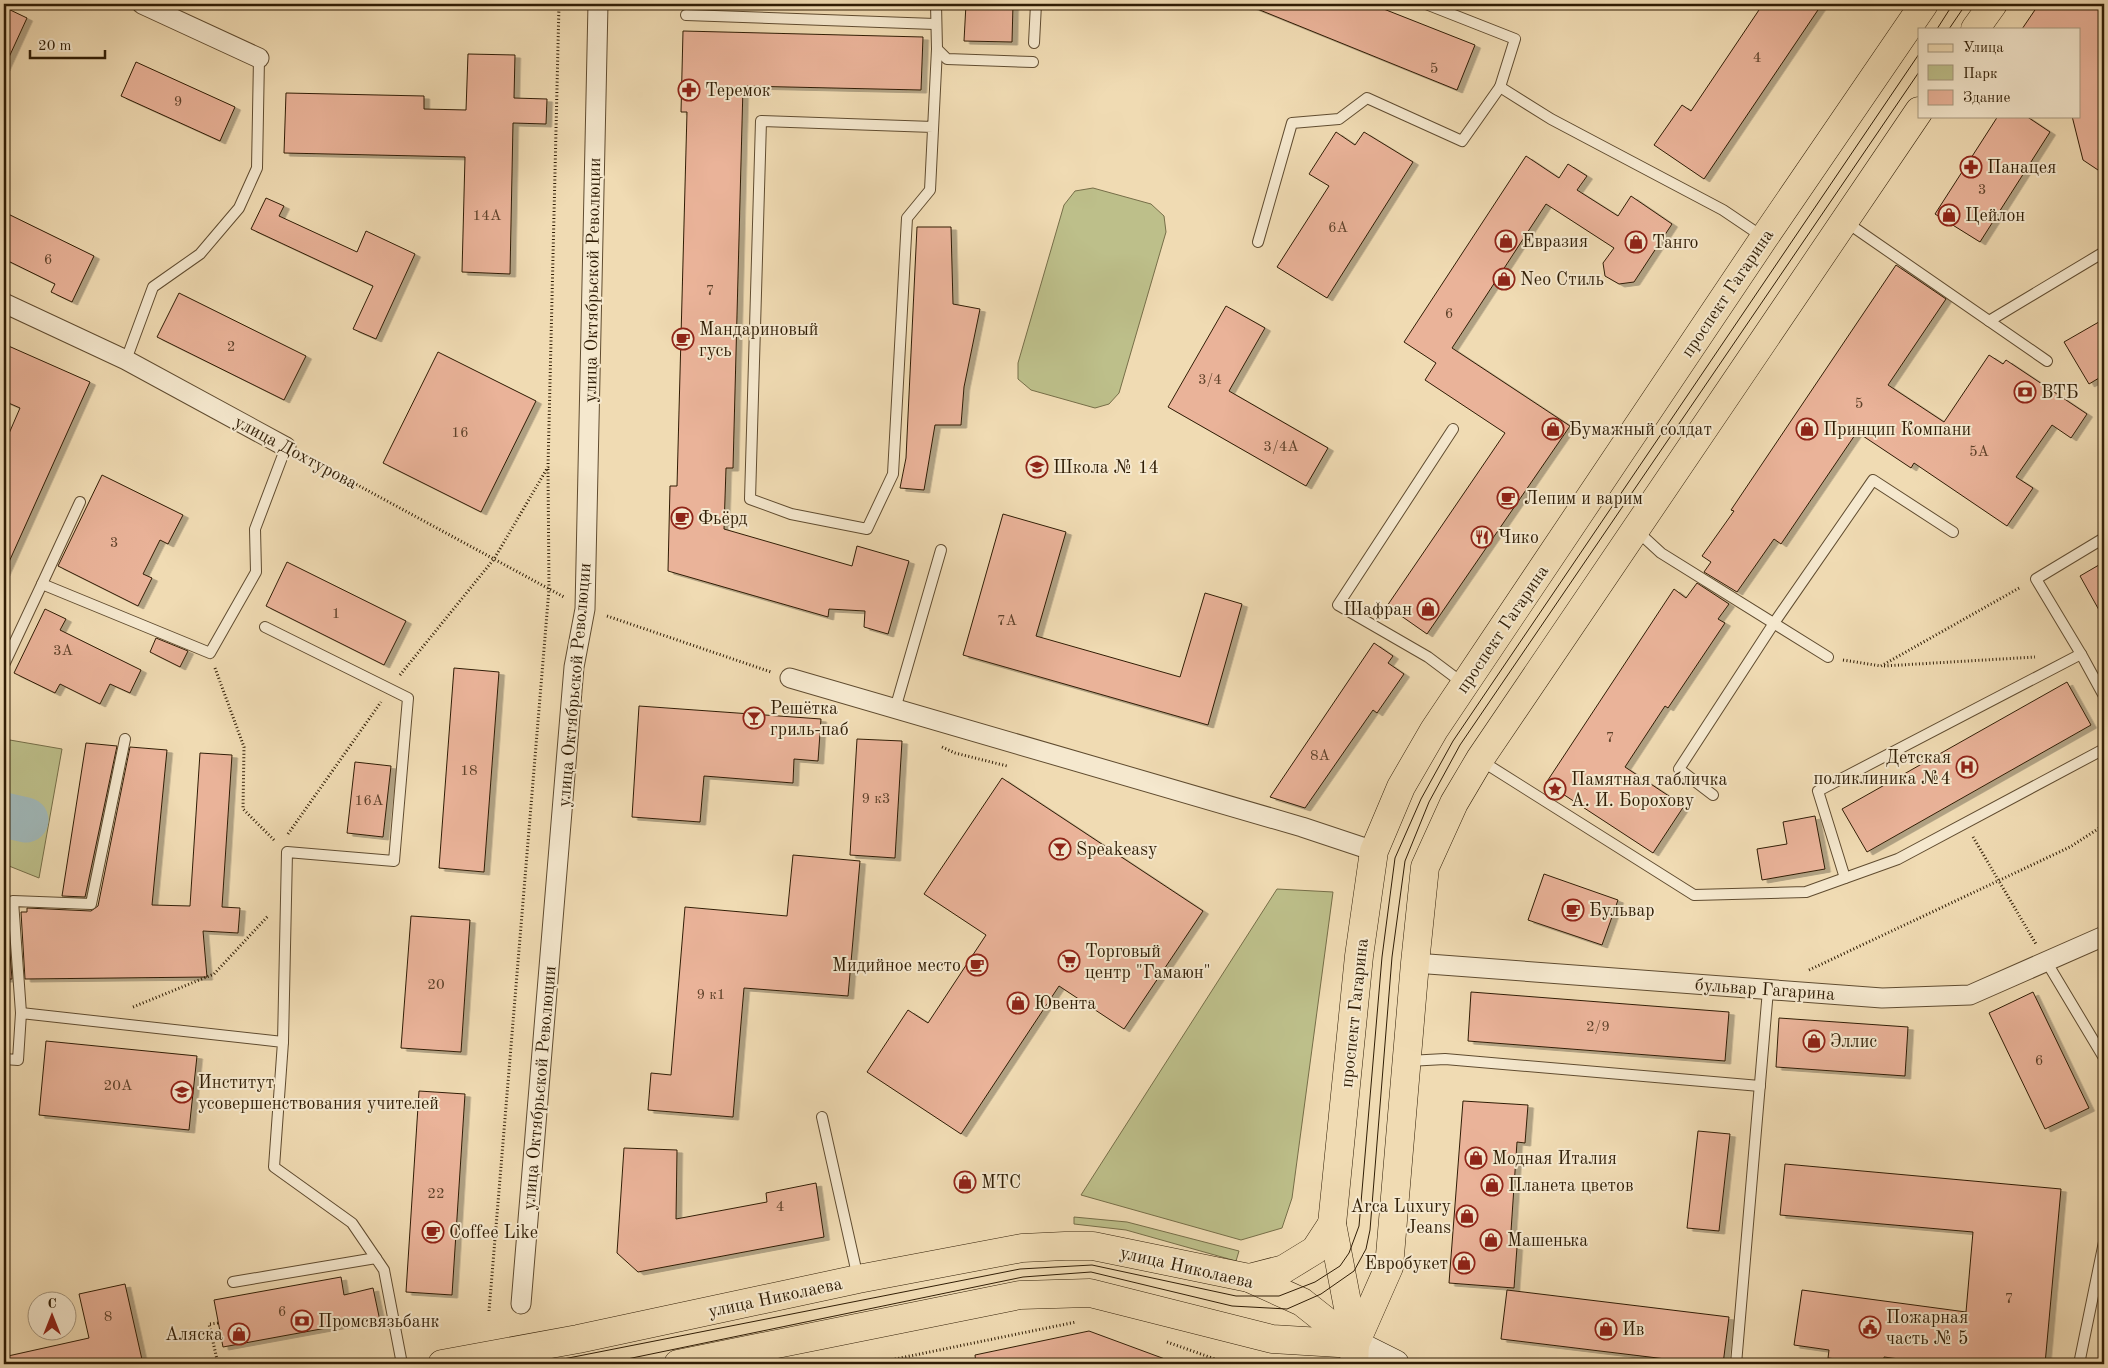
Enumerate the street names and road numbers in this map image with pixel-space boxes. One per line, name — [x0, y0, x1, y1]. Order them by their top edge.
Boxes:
street label: улица Октябрьской Революции — [582, 157, 604, 403]
street label: проспект Гагарина — [1678, 226, 1777, 361]
street label: улица Дохтурова — [231, 413, 360, 493]
street label: улица Октябрьской Революции — [555, 562, 595, 808]
street label: проспект Гагарина — [1453, 562, 1552, 697]
street label: проспект Гагарина — [1338, 937, 1372, 1089]
street label: улица Октябрьской Революции — [520, 965, 560, 1211]
street label: бульвар Гагарина — [1694, 976, 1836, 1004]
street label: улица Николаева — [1118, 1244, 1255, 1292]
street label: улица Николаева — [706, 1275, 844, 1321]

